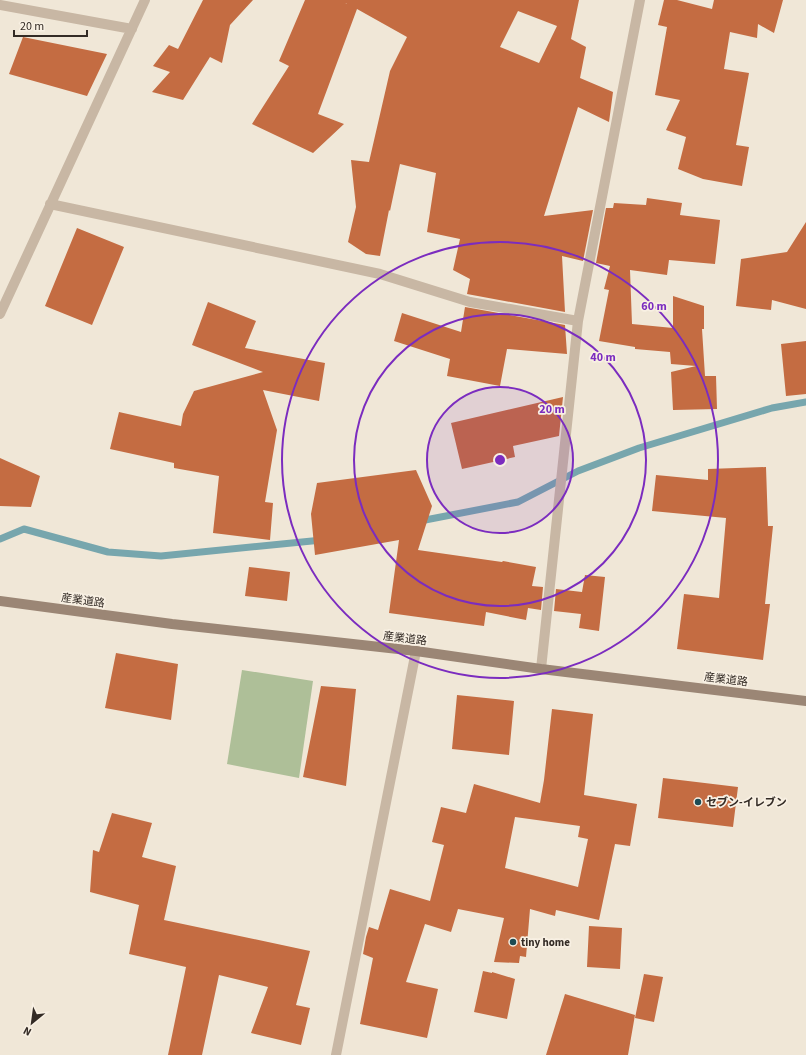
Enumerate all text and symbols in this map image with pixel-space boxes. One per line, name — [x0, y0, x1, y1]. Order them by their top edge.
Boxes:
scale bar — [14, 12, 87, 38]
text: 20 m — [20, 18, 44, 35]
text: 60 m — [641, 298, 667, 315]
text: 40 m — [590, 349, 616, 366]
text: 20 m — [539, 401, 565, 418]
centre of rings — [493, 453, 507, 467]
street label: 産業道路 — [60, 590, 106, 611]
street label: 産業道路 — [382, 628, 428, 649]
street label: 産業道路 — [703, 669, 749, 690]
place label: セブン-イレブン — [706, 795, 787, 810]
marker: セブン-イレブン — [693, 797, 703, 807]
place label: tiny home — [521, 935, 570, 950]
marker: tiny home — [508, 937, 518, 947]
north arrow — [12, 1003, 52, 1043]
text: N — [21, 1023, 34, 1040]

